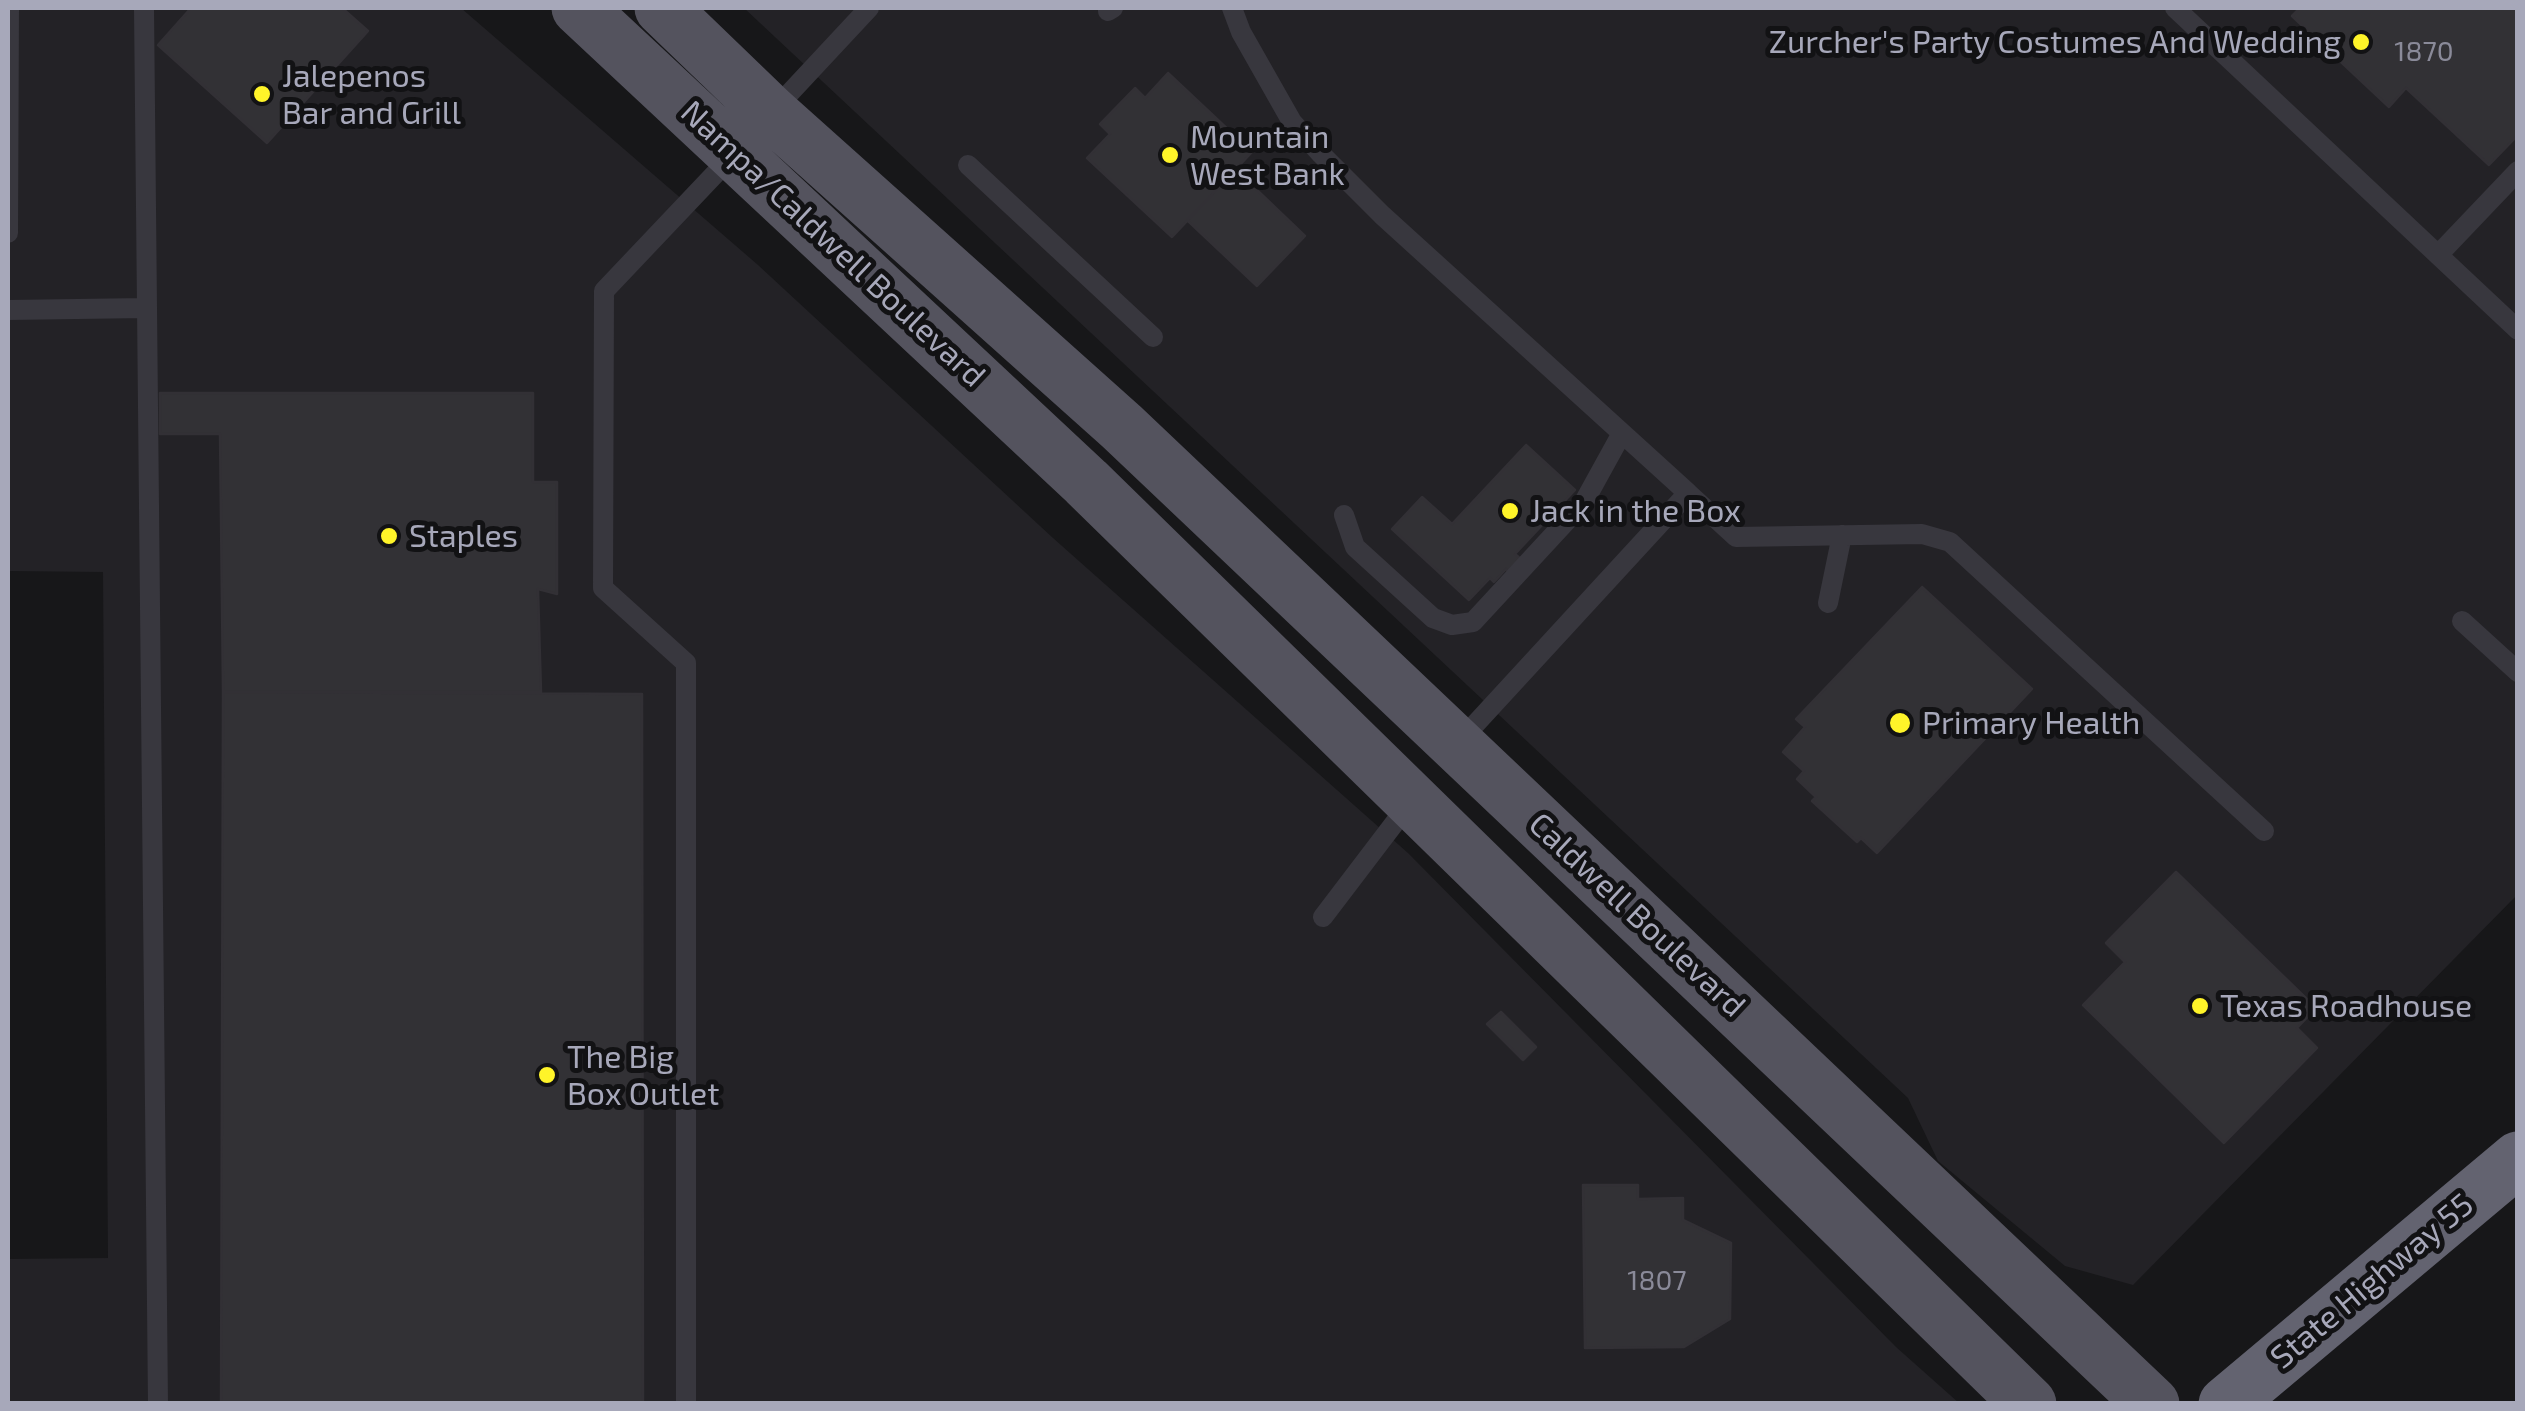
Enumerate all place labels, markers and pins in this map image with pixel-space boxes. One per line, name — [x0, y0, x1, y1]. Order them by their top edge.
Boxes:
place label: Zurcher's Party Costumes And Wedding — [1769, 23, 2341, 61]
marker: Zurcher's Party Costumes And Wedding — [2350, 31, 2372, 53]
place label: Jalepenos Bar and Grill — [282, 57, 461, 132]
marker: Jalepenos Bar and Grill — [251, 83, 273, 105]
place label: Mountain West Bank — [1190, 118, 1345, 193]
marker: Mountain West Bank — [1159, 144, 1181, 166]
place label: Jack in the Box — [1530, 492, 1741, 530]
marker: Jack in the Box — [1499, 500, 1521, 522]
place label: Staples — [409, 517, 518, 555]
marker: Staples — [378, 525, 400, 547]
place label: Primary Health — [1922, 704, 2140, 742]
marker: Primary Health — [1887, 710, 1913, 736]
place label: Texas Roadhouse — [2220, 987, 2472, 1025]
marker: Texas Roadhouse — [2189, 995, 2211, 1017]
place label: The Big Box Outlet — [567, 1038, 719, 1113]
marker: The Big Box Outlet — [536, 1064, 558, 1086]

